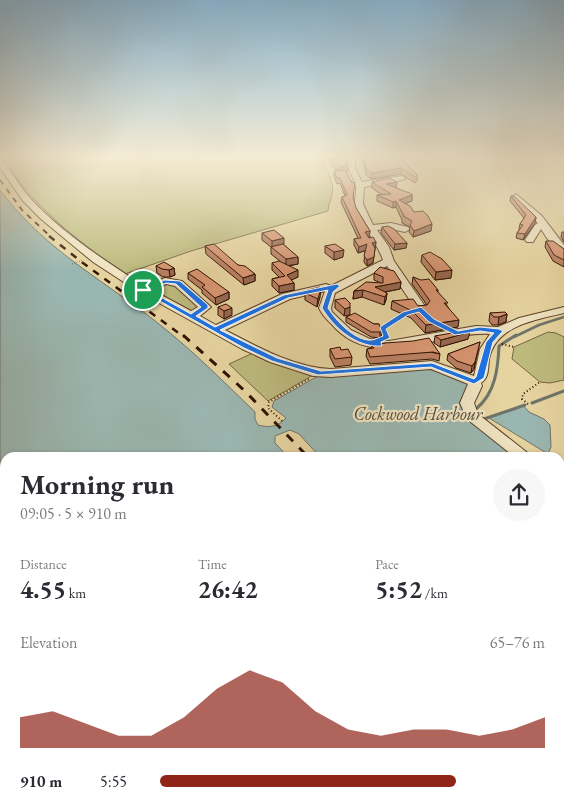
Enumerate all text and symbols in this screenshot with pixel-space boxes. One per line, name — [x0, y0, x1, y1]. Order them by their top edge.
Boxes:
pin — [122, 269, 164, 311]
icon: arrive — [129, 276, 157, 304]
water label: Cockwood Harbour — [354, 402, 484, 425]
text: Morning run — [20, 466, 174, 502]
button: share — [493, 469, 545, 521]
text: 09:05 · 5 × 910 m — [20, 503, 127, 524]
text: Distance — [20, 555, 67, 573]
text: Time — [198, 555, 227, 573]
text: Pace — [375, 555, 399, 573]
text: 4.55 — [20, 573, 66, 605]
text: 26:42 — [198, 573, 258, 605]
text: 5:52 — [375, 573, 422, 605]
text: km — [66, 584, 86, 602]
text: /km — [422, 584, 448, 602]
text: Elevation — [20, 632, 78, 653]
text: 65–76 m — [490, 632, 545, 653]
text: 910 m — [20, 771, 62, 792]
text: 5:55 — [100, 771, 127, 792]

